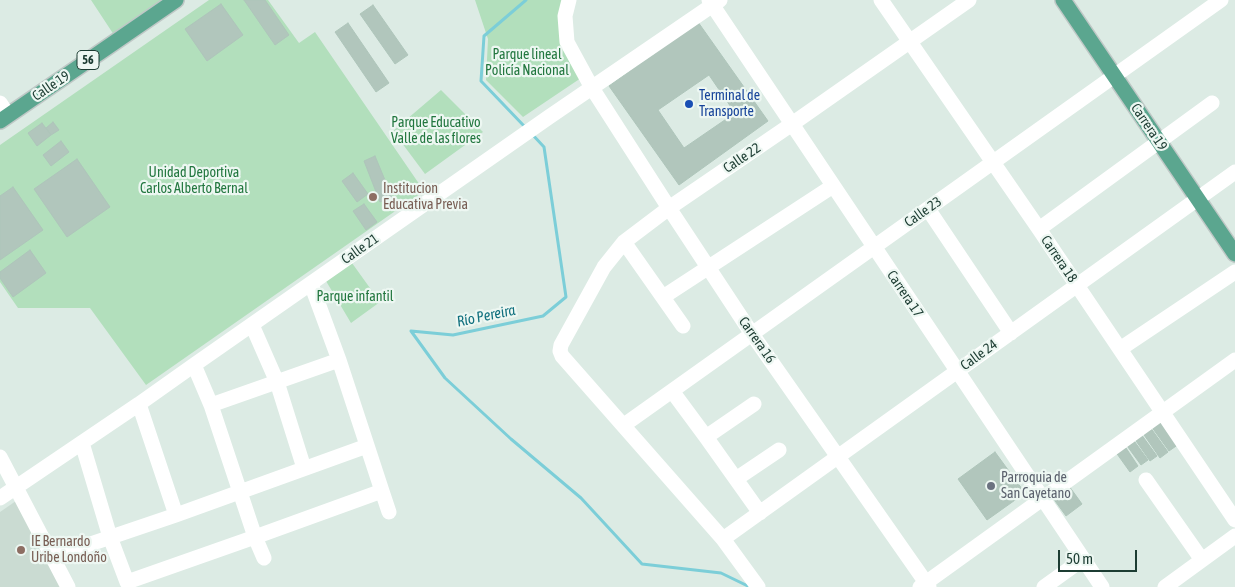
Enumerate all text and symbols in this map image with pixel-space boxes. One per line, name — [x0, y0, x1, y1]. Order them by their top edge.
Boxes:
park label: Parque lineal Policía Nacional — [485, 47, 569, 80]
road number: 56 — [77, 50, 99, 70]
street label: Calle 19 — [29, 67, 73, 105]
place label: Terminal de Transporte — [699, 88, 760, 120]
marker: Terminal de Transporte — [683, 98, 695, 110]
street label: Carrera 19 — [1127, 100, 1171, 154]
park label: Parque Educativo Valle de las flores — [391, 115, 481, 148]
street label: Calle 22 — [720, 139, 764, 177]
park label: Unidad Deportiva Carlos Alberto Bernal — [140, 165, 248, 198]
place label: Institucion Educativa Previa — [383, 181, 468, 213]
marker: Institucion Educativa Previa — [367, 191, 379, 203]
street label: Calle 23 — [901, 193, 945, 231]
street label: Calle 21 — [338, 230, 382, 268]
street label: Carrera 18 — [1037, 232, 1081, 286]
street label: Carrera 17 — [883, 267, 927, 321]
park label: Parque infantil — [316, 289, 394, 305]
water label: Río Pereira — [455, 301, 517, 331]
street label: Carrera 16 — [735, 314, 779, 366]
street label: Calle 24 — [957, 336, 1001, 374]
place label: Parroquia de San Cayetano — [1001, 470, 1071, 502]
marker: Parroquia de San Cayetano — [985, 480, 997, 492]
place label: IE Bernardo Uribe Londoño — [31, 534, 107, 566]
scale bar — [1060, 540, 1139, 572]
marker: IE Bernardo Uribe Londoño — [15, 544, 27, 556]
text: 50 m — [1066, 550, 1093, 567]

